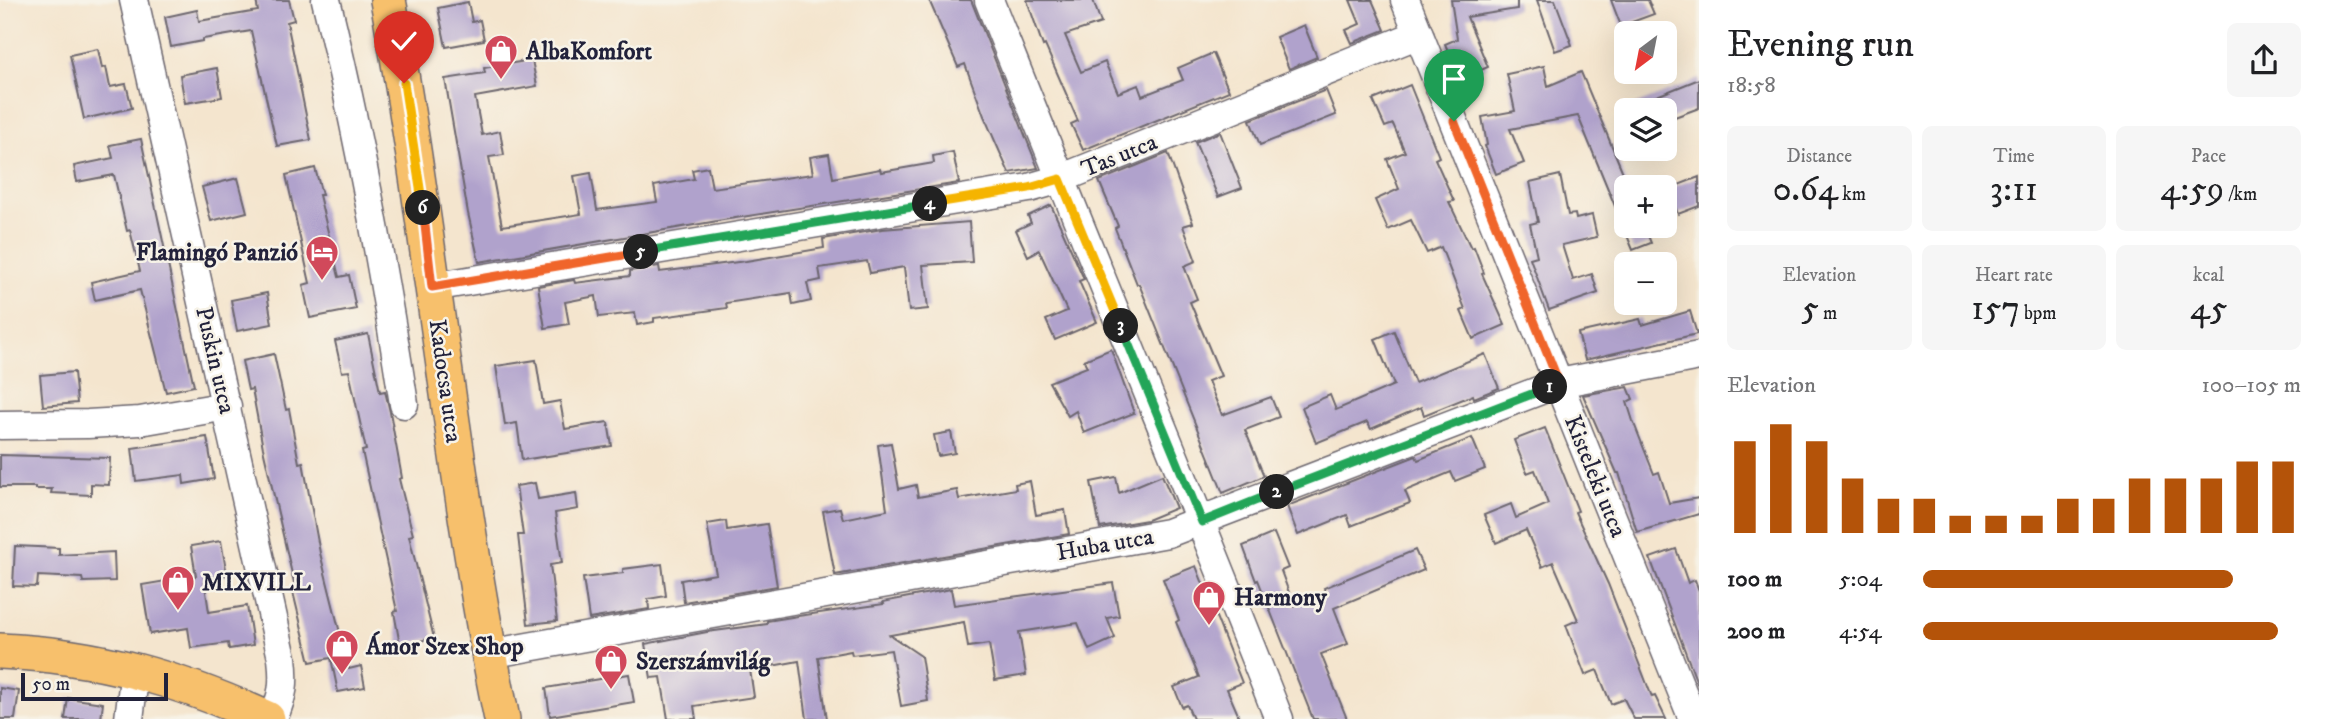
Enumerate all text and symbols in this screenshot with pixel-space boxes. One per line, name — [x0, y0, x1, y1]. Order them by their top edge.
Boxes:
pin — [374, 11, 434, 83]
north arrow — [1614, 21, 1676, 84]
map controls — [1614, 21, 1677, 315]
text: Evening run — [1727, 21, 1914, 69]
icon: check — [385, 22, 423, 60]
button: share — [2227, 23, 2301, 97]
shop icon: AlbaKomfort — [482, 32, 520, 81]
place label: AlbaKomfort — [525, 37, 652, 67]
pin — [1424, 49, 1484, 121]
icon: arrive — [1435, 60, 1473, 98]
text: 18:58 — [1727, 71, 1776, 100]
button: layers — [1614, 98, 1677, 161]
street label: Tas utca — [1077, 127, 1162, 185]
text: Distance — [1787, 145, 1852, 168]
text: Time — [1993, 145, 2035, 168]
text: Pace — [2191, 145, 2226, 168]
text: 0.64 — [1773, 168, 1838, 212]
text: 3:11 — [1990, 168, 2038, 212]
text: 4:59 — [2160, 168, 2224, 212]
button: + — [1614, 175, 1677, 238]
text: km — [1838, 183, 1866, 206]
text: /km — [2224, 183, 2257, 206]
pin: 4 — [912, 186, 948, 222]
pin: 6 — [406, 190, 440, 226]
text: 4 — [924, 192, 935, 215]
text: 6 — [418, 196, 427, 219]
hotel icon: Flamingó Panzió — [303, 233, 341, 282]
pin: 5 — [624, 234, 658, 270]
place label: Flamingó Panzió — [136, 238, 298, 268]
text: 5 — [636, 240, 645, 263]
button: − — [1614, 252, 1677, 315]
text: Elevation — [1783, 264, 1856, 287]
text: Heart rate — [1975, 264, 2053, 287]
text: kcal — [2193, 264, 2224, 287]
text: 5 — [1801, 287, 1819, 331]
text: 157 — [1971, 287, 2020, 331]
text: 45 — [2190, 287, 2227, 331]
text: m — [1819, 302, 1837, 325]
text: bpm — [2020, 302, 2057, 325]
street label: Puskin utca — [188, 304, 242, 418]
pin: 3 — [1104, 308, 1138, 344]
text: 3 — [1117, 314, 1124, 337]
street label: Kadocsa utca — [422, 318, 469, 446]
pin: 1 — [1532, 370, 1568, 404]
text: Elevation — [1727, 371, 1816, 400]
text: 100–105 m — [2201, 371, 2301, 400]
text: 1 — [1546, 375, 1553, 398]
street label: Kisteleki utca — [1557, 411, 1633, 542]
pin: 2 — [1260, 475, 1294, 510]
text: 2 — [1272, 480, 1281, 503]
street label: Huba utca — [1054, 522, 1157, 568]
shop icon: MIXVILL — [159, 563, 197, 612]
text: 100 m — [1727, 565, 1782, 594]
text: 5:04 — [1839, 565, 1882, 594]
place label: MIXVILL — [202, 568, 312, 598]
shop icon: Harmony — [1190, 578, 1228, 627]
place label: Harmony — [1234, 583, 1327, 613]
text: 200 m — [1727, 617, 1785, 646]
text: 4:54 — [1839, 617, 1882, 646]
shop icon: Ámor Szex Shop — [323, 627, 361, 676]
place label: Ámor Szex Shop — [365, 631, 523, 662]
shop icon: Szerszámvilág — [592, 642, 630, 691]
place label: Szerszámvilág — [636, 647, 771, 677]
scale bar — [21, 670, 168, 702]
text: 50 m — [32, 673, 70, 696]

